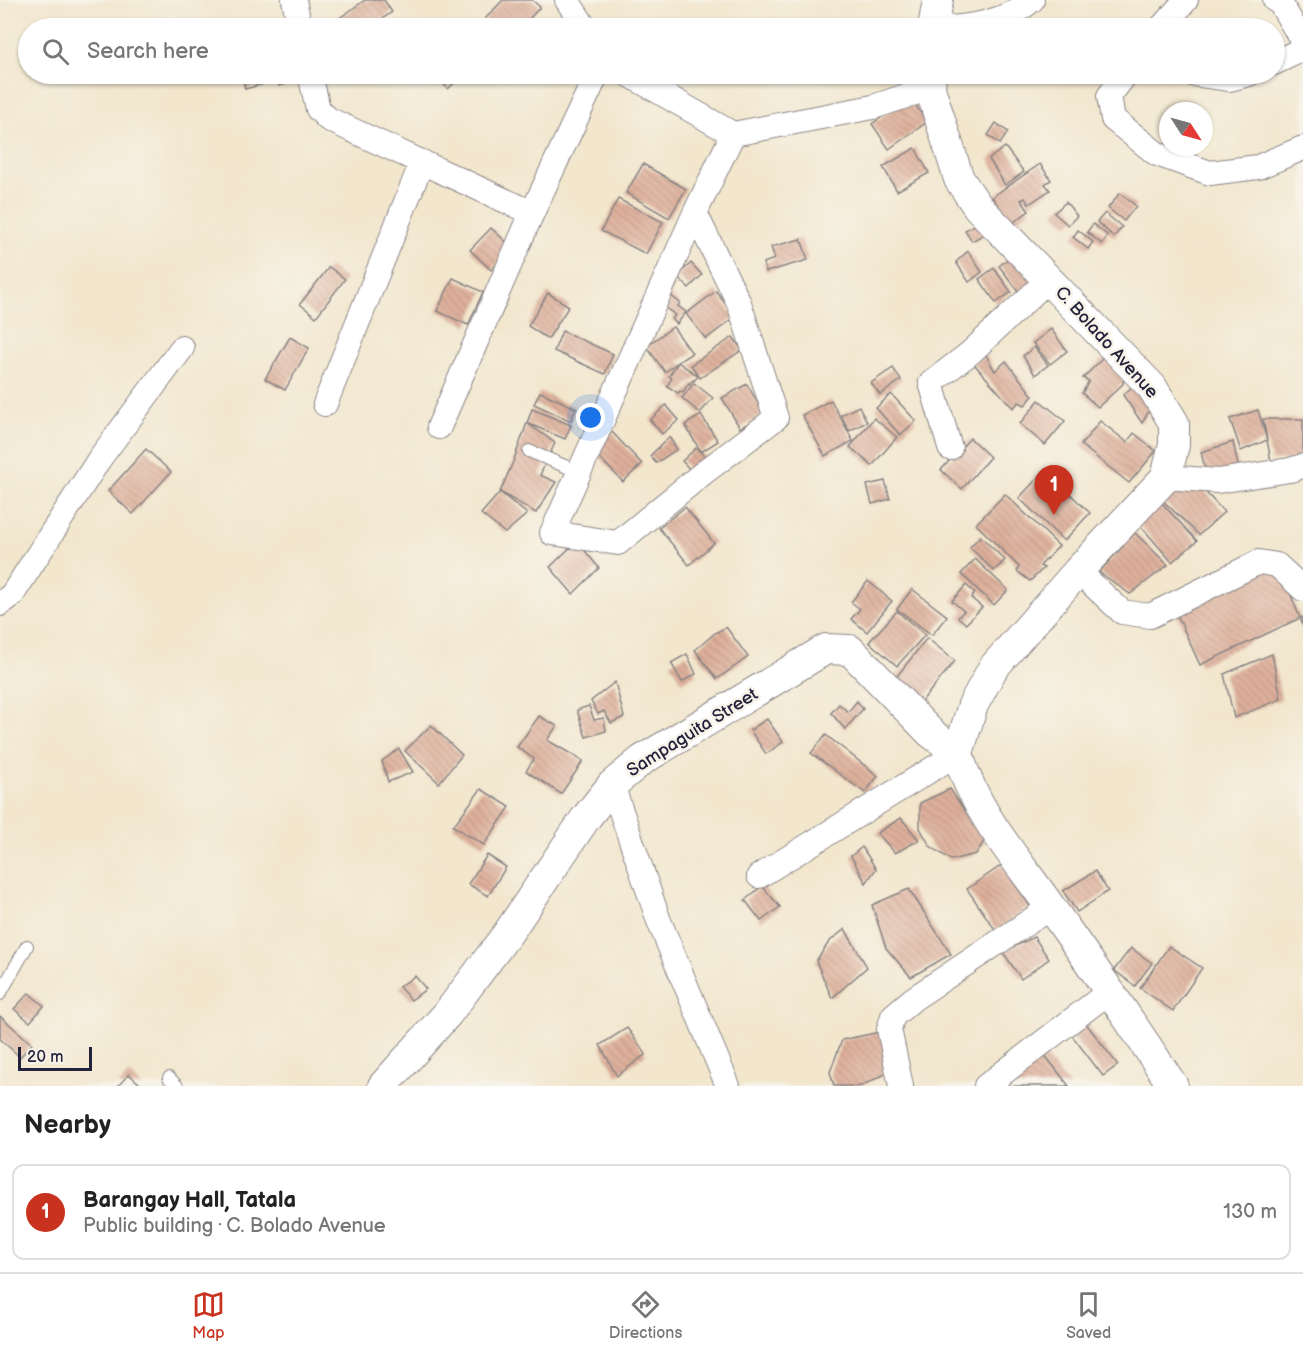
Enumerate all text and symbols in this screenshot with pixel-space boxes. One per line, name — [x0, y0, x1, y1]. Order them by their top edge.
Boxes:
search box — [18, 18, 1285, 84]
icon: search — [39, 35, 72, 68]
text: Search here — [87, 38, 209, 65]
north arrow — [1159, 102, 1213, 156]
street label: C. Bolado Avenue — [1051, 282, 1163, 403]
your location — [576, 403, 605, 432]
pin: 1 — [1034, 466, 1074, 515]
street label: Sampaguita Street — [623, 683, 762, 781]
scale bar — [18, 1044, 92, 1072]
text: 20 m — [27, 1048, 63, 1067]
text: Nearby — [24, 1110, 111, 1141]
text: Barangay Hall, Tatala — [83, 1187, 296, 1214]
text: 1 — [41, 1200, 50, 1224]
text: 130 m — [1223, 1200, 1277, 1224]
text: Public building · C. Bolado Avenue — [83, 1214, 386, 1238]
tab: Map — [192, 1288, 225, 1343]
tab: Directions — [609, 1288, 682, 1343]
tab: Saved — [1066, 1288, 1111, 1343]

